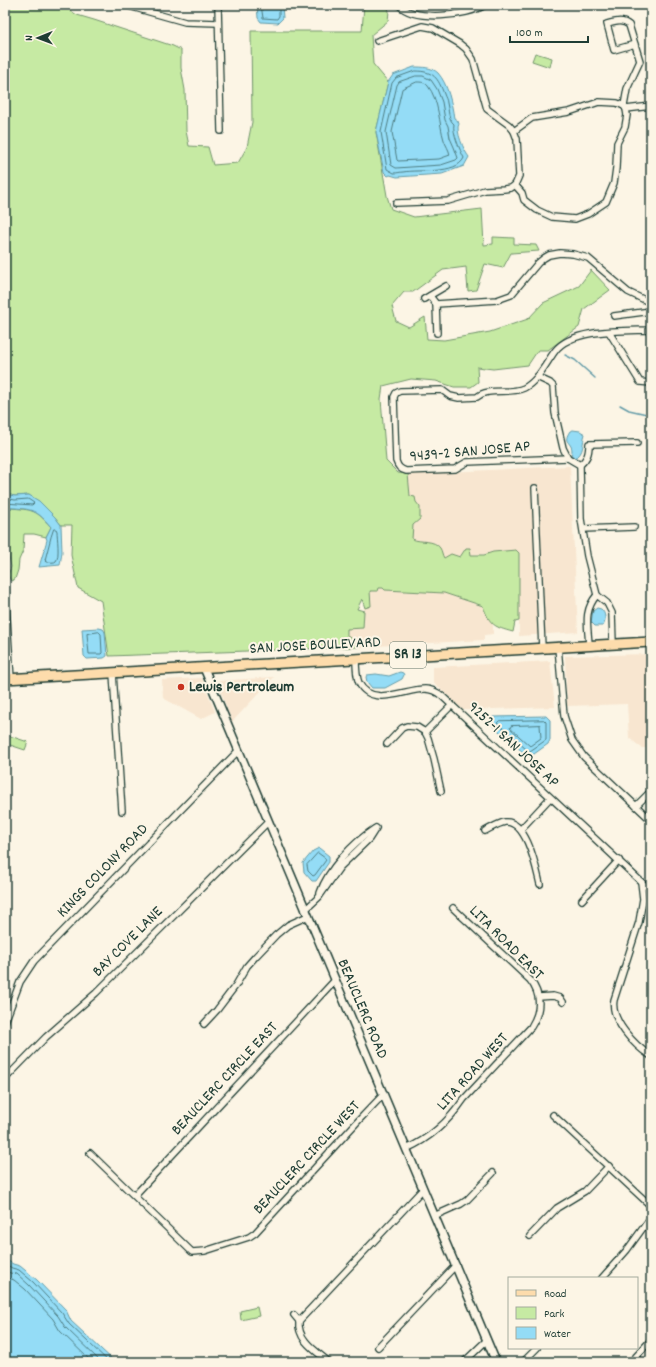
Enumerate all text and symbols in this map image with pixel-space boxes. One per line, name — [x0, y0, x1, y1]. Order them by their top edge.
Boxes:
north arrow — [18, 18, 58, 58]
scale bar — [510, 18, 588, 44]
text: 100 m — [516, 25, 543, 42]
text: N — [22, 35, 38, 41]
street label: 9439-2 SAN JOSE AP — [409, 435, 531, 469]
street label: SAN JOSE BOULEVARD — [249, 631, 381, 661]
road number: SR 13 — [390, 642, 426, 668]
place label: Lewis Pertroleum — [189, 676, 294, 699]
marker: Lewis Pertroleum — [176, 682, 186, 692]
street label: 9252-1 SAN JOSE AP — [462, 696, 564, 794]
street label: KINGS COLONY ROAD — [52, 819, 154, 923]
street label: LITA ROAD EAST — [463, 900, 549, 986]
street label: BAY COVE LANE — [87, 901, 169, 983]
street label: BEAUCLERC ROAD — [331, 956, 393, 1062]
street label: BEAUCLERC CIRCLE EAST — [166, 1017, 284, 1141]
street label: LITA ROAD WEST — [432, 1028, 515, 1116]
street label: BEAUCLERC CIRCLE WEST — [248, 1095, 366, 1220]
legend — [508, 1277, 638, 1349]
text: Road — [544, 1286, 566, 1303]
text: Park — [544, 1306, 565, 1323]
text: Water — [544, 1326, 571, 1343]

